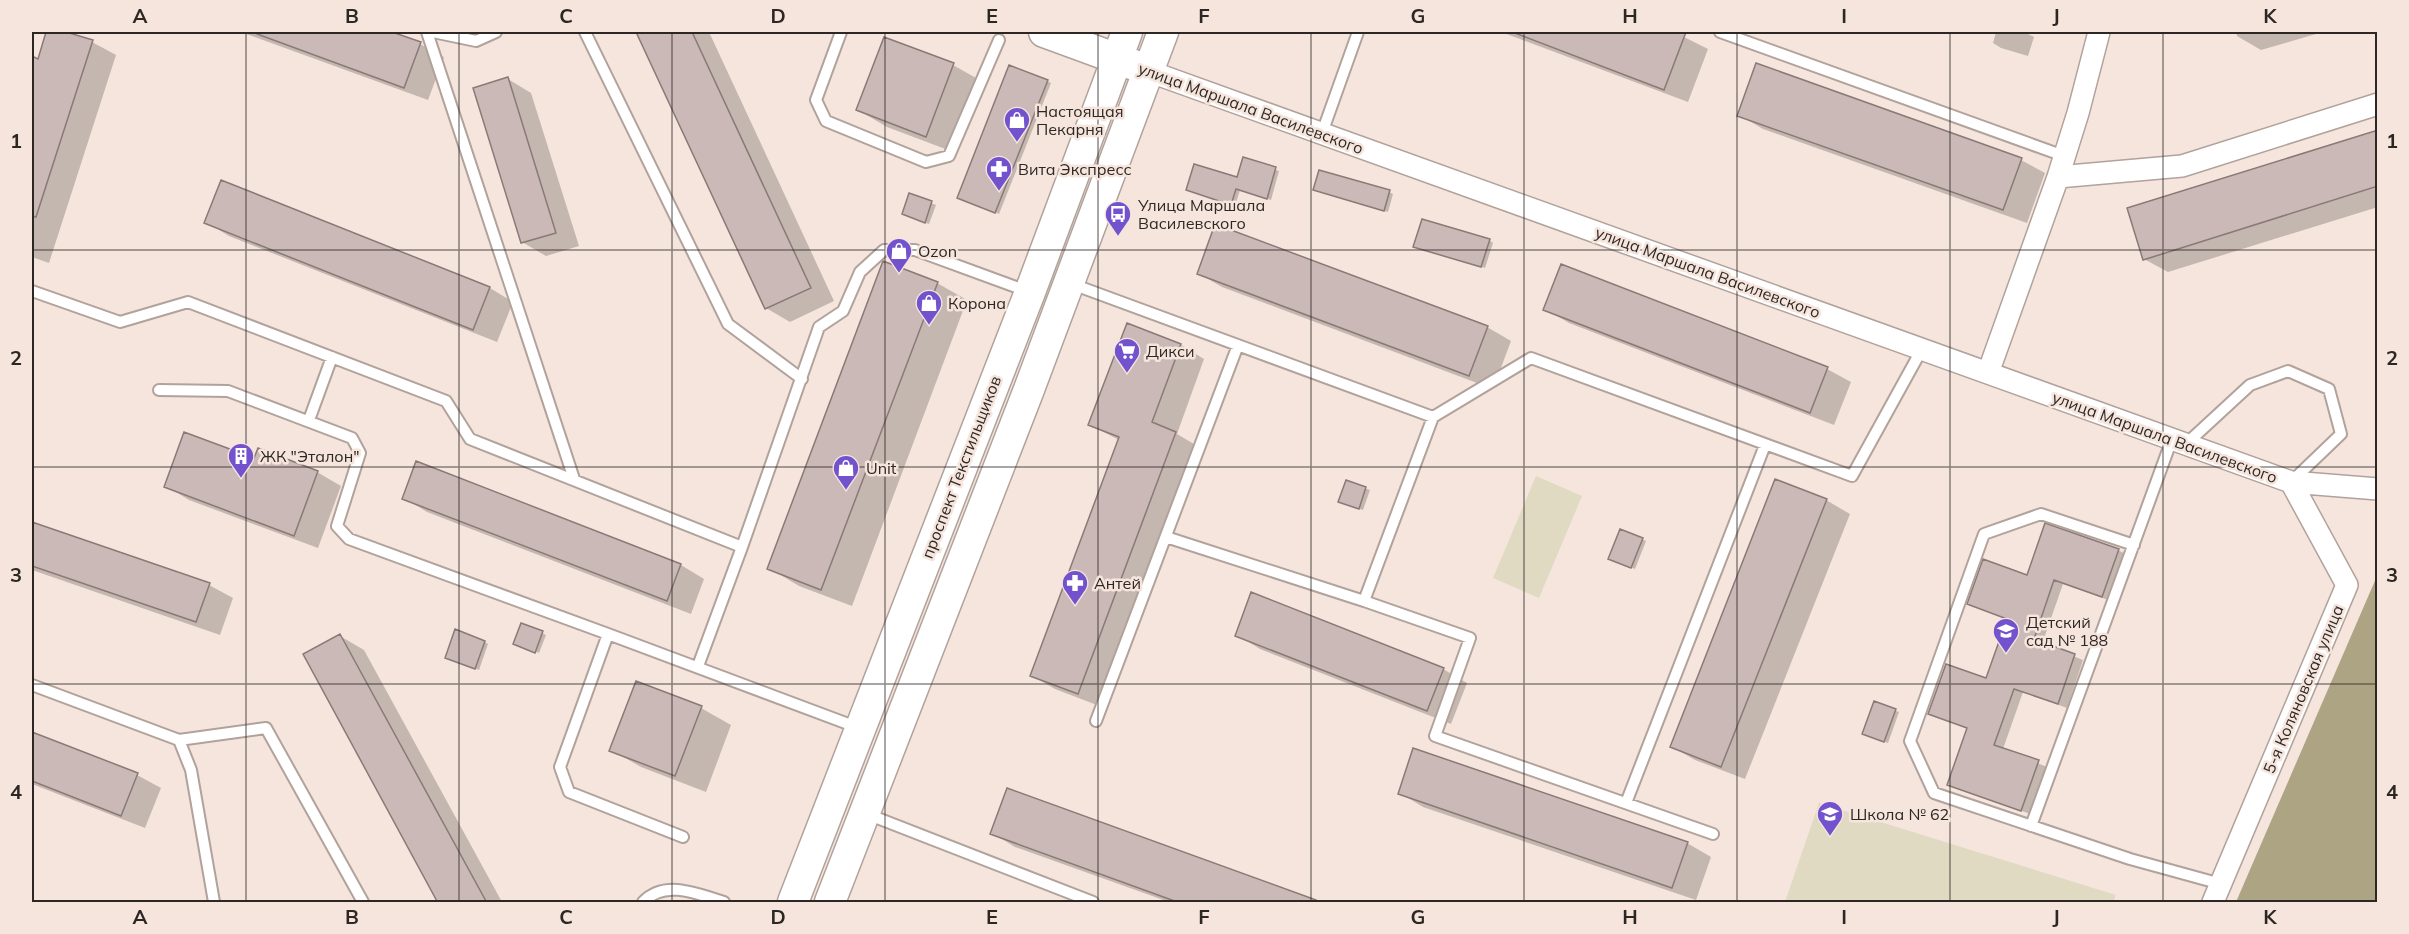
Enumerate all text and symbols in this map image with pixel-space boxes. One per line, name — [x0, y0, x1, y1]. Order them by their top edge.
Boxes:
text: A — [133, 3, 148, 28]
text: B — [345, 3, 359, 28]
text: C — [559, 3, 573, 28]
text: D — [770, 3, 786, 28]
text: E — [986, 3, 998, 28]
text: F — [1198, 3, 1210, 28]
text: G — [1411, 3, 1425, 28]
text: H — [1622, 3, 1638, 28]
text: I — [1841, 3, 1847, 28]
text: J — [2052, 3, 2060, 28]
text: K — [2263, 3, 2277, 28]
street label: улица Маршала Василевского — [1136, 58, 1366, 158]
place label: Настоящая Пекарня — [1036, 101, 1123, 139]
shop icon: Настоящая Пекарня — [1002, 105, 1032, 143]
text: 1 — [10, 128, 22, 153]
text: 1 — [2386, 128, 2398, 153]
pharmacy icon: Вита Экспресс — [984, 154, 1014, 192]
place label: Вита Экспресс — [1018, 159, 1132, 179]
place label: Улица Маршала Василевского — [1137, 195, 1265, 233]
bus stop icon: Улица Маршала Василевского — [1103, 199, 1133, 237]
street label: улица Маршала Василевского — [1593, 222, 1823, 322]
shop icon: Ozon — [884, 236, 914, 274]
place label: Ozon — [918, 241, 957, 261]
shop icon: Корона — [914, 288, 944, 326]
place label: Корона — [948, 293, 1006, 313]
supermarket icon: Дикси — [1112, 336, 1142, 374]
place label: Дикси — [1146, 341, 1195, 361]
text: 2 — [10, 345, 22, 370]
text: 2 — [2386, 345, 2398, 370]
street label: проспект Текстильщиков — [917, 373, 1005, 561]
street label: улица Маршала Василевского — [2050, 387, 2280, 487]
building icon: ЖК "Эталон" — [226, 441, 256, 479]
place label: ЖК "Эталон" — [260, 446, 360, 466]
shop icon: Unit — [831, 453, 861, 491]
place label: Unit — [866, 458, 897, 478]
text: 3 — [10, 562, 22, 587]
text: 3 — [2386, 562, 2398, 587]
pharmacy icon: Антей — [1060, 568, 1090, 606]
place label: Антей — [1094, 573, 1141, 593]
street label: 5-я Коляновская улица — [2258, 602, 2348, 776]
place label: Детский сад № 188 — [2026, 612, 2108, 650]
school or university icon: Детский сад № 188 — [1991, 616, 2021, 654]
text: 4 — [10, 779, 22, 804]
text: 4 — [2386, 779, 2398, 804]
school or university icon: Школа № 62 — [1815, 799, 1845, 837]
place label: Школа № 62 — [1850, 804, 1949, 824]
text: A — [133, 904, 148, 929]
text: B — [345, 904, 359, 929]
text: C — [559, 904, 573, 929]
text: D — [770, 904, 786, 929]
text: E — [986, 904, 998, 929]
text: F — [1198, 904, 1210, 929]
text: G — [1411, 904, 1425, 929]
text: H — [1622, 904, 1638, 929]
text: I — [1841, 904, 1847, 929]
text: J — [2052, 904, 2060, 929]
text: K — [2263, 904, 2277, 929]

